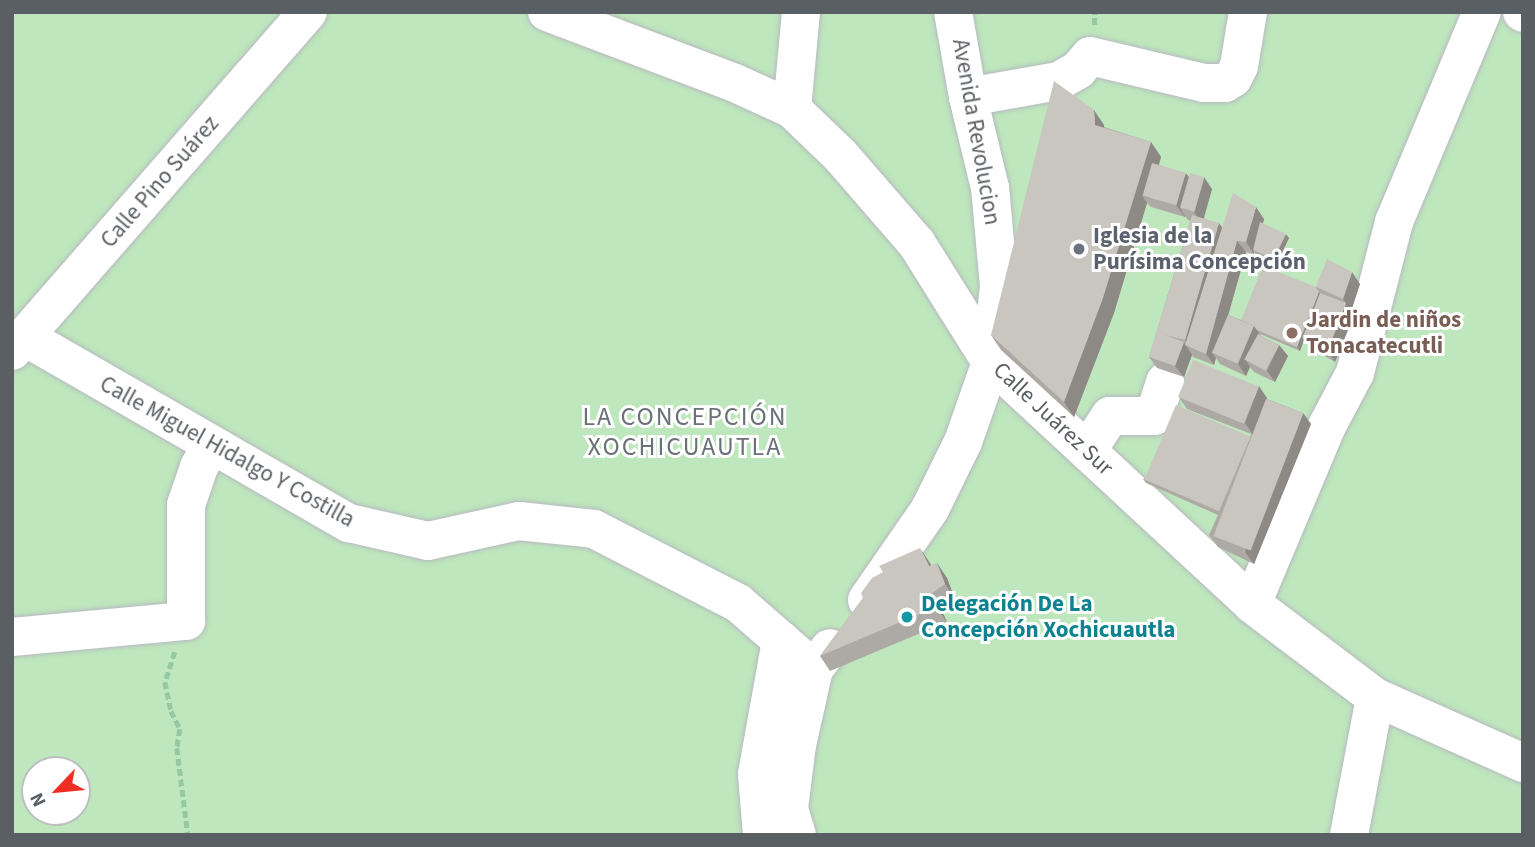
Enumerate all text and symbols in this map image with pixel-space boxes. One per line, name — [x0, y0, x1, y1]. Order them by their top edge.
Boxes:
street label: Avenida Revolucion — [946, 37, 1006, 227]
street label: Calle Pino Suárez — [95, 110, 225, 254]
place label: Iglesia de la Purísima Concepción — [1093, 222, 1306, 276]
marker: Iglesia de la Purísima Concepción — [1071, 241, 1087, 257]
place label: Jardin de niños Tonacatecutli — [1306, 306, 1461, 360]
marker: Jardin de niños Tonacatecutli — [1284, 325, 1300, 341]
street label: Calle Juárez Sur — [987, 356, 1119, 482]
street label: Calle Miguel Hidalgo Y Costilla — [95, 370, 359, 534]
district label: LA CONCEPCIÓN XOCHICUAUTLA — [584, 401, 786, 462]
place label: Delegación De La Concepción Xochicuautla — [921, 590, 1175, 644]
marker: Delegación De La Concepción Xochicuautla — [899, 609, 915, 625]
north arrow — [21, 756, 91, 826]
text: N — [24, 788, 53, 811]

